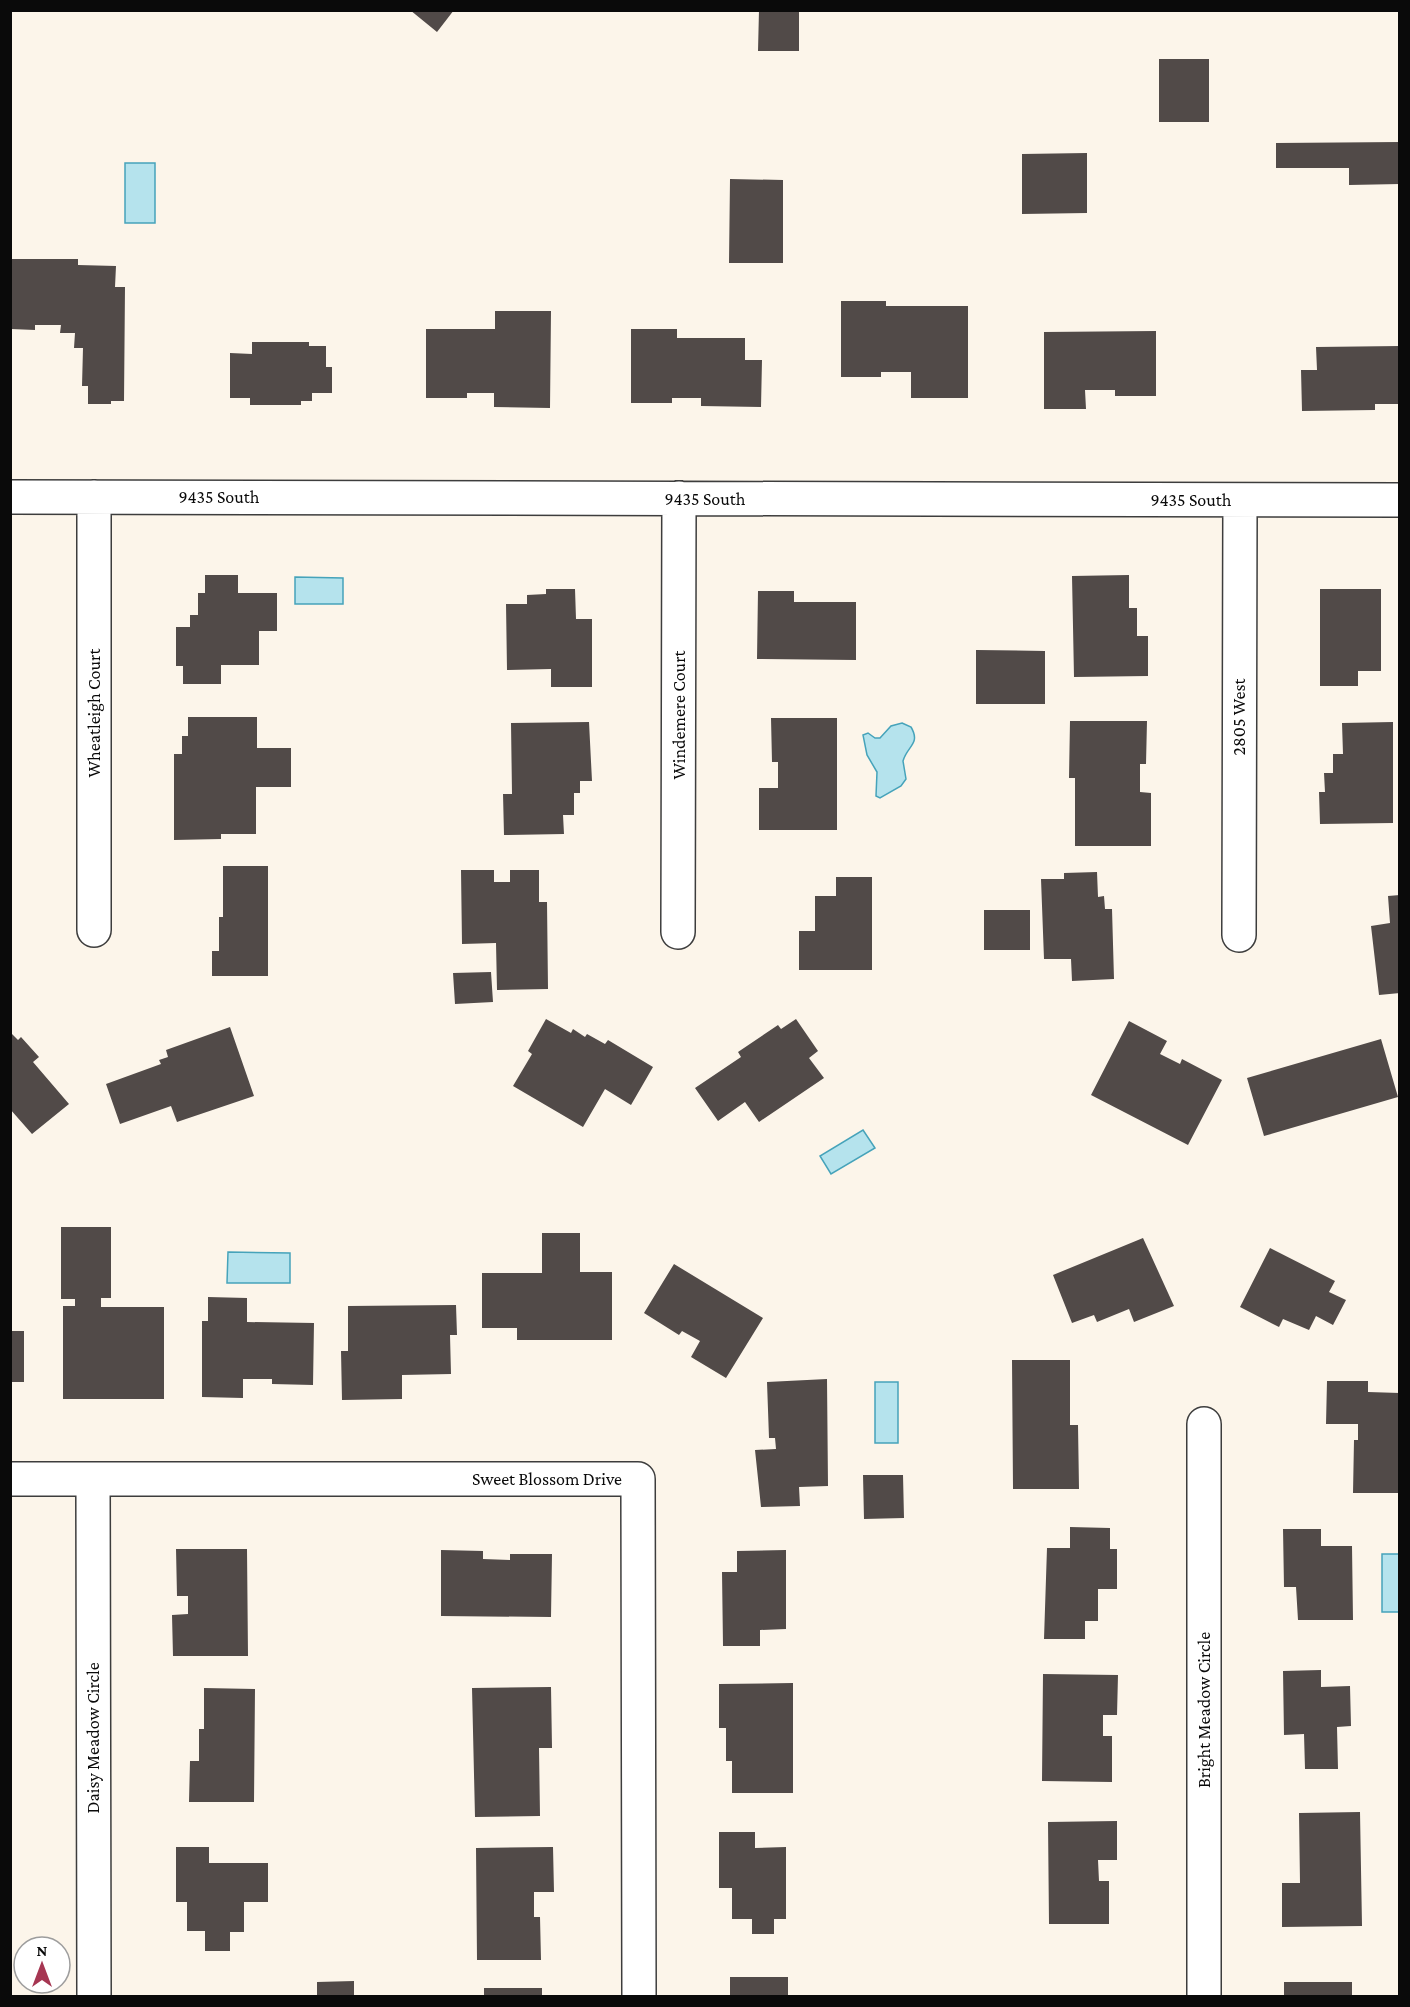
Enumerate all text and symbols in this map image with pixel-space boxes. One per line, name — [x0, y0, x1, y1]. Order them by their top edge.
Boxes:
street label: 9435 South — [179, 487, 260, 507]
street label: 9435 South — [665, 489, 746, 509]
street label: 9435 South — [1151, 490, 1232, 510]
street label: Wheatleigh Court — [84, 648, 104, 777]
street label: Windemere Court — [669, 649, 689, 780]
street label: 2805 West — [1229, 677, 1249, 756]
street label: Sweet Blossom Drive — [472, 1469, 622, 1489]
street label: Bright Meadow Circle — [1194, 1632, 1214, 1788]
street label: Daisy Meadow Circle — [83, 1662, 103, 1814]
north arrow — [12, 1935, 72, 1995]
text: N — [37, 1942, 48, 1959]

